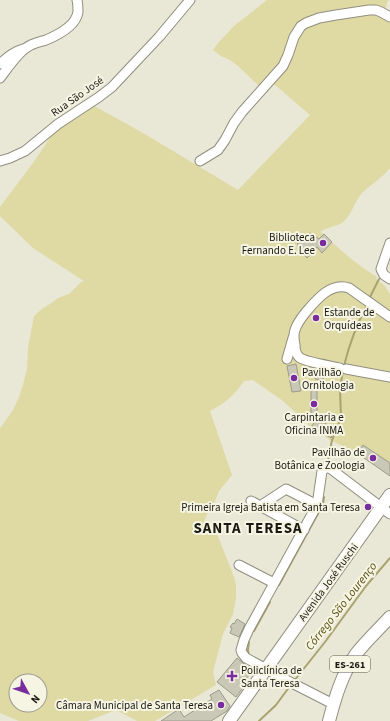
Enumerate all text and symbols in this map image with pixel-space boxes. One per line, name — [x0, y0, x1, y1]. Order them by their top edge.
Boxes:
street label: Rua São José — [48, 73, 107, 120]
place label: Biblioteca Fernando E. Lee — [242, 230, 316, 258]
marker: Biblioteca Fernando E. Lee — [318, 238, 328, 248]
place label: Estande de Orquídeas — [324, 305, 375, 333]
marker: Estande de Orquídeas — [311, 313, 321, 323]
place label: Pavilhão Ornitologia — [302, 365, 354, 393]
marker: Pavilhão Ornitologia — [289, 373, 299, 383]
marker: Carpintaria e Oficina INMA — [309, 399, 319, 409]
place label: Carpintaria e Oficina INMA — [284, 410, 344, 438]
place label: Pavilhão de Botânica e Zoologia — [275, 445, 366, 473]
marker: Pavilhão de Botânica e Zoologia — [368, 453, 378, 463]
place label: Primeira Igreja Batista em Santa Teresa — [181, 500, 360, 515]
marker: Primeira Igreja Batista em Santa Teresa — [363, 502, 373, 512]
district label: SANTA TERESA — [193, 518, 303, 539]
street label: Avenida José Ruschi — [295, 540, 362, 624]
water label: Córrego São Lourenço — [302, 559, 381, 654]
road number: ES-261 — [330, 656, 370, 672]
place label: Policlínica de Santa Teresa — [241, 663, 302, 691]
marker: Policlínica de Santa Teresa — [226, 670, 238, 682]
north arrow — [8, 673, 48, 713]
text: N — [27, 691, 43, 707]
place label: Câmara Municipal de Santa Teresa — [56, 698, 213, 713]
marker: Câmara Municipal de Santa Teresa — [216, 700, 226, 710]

